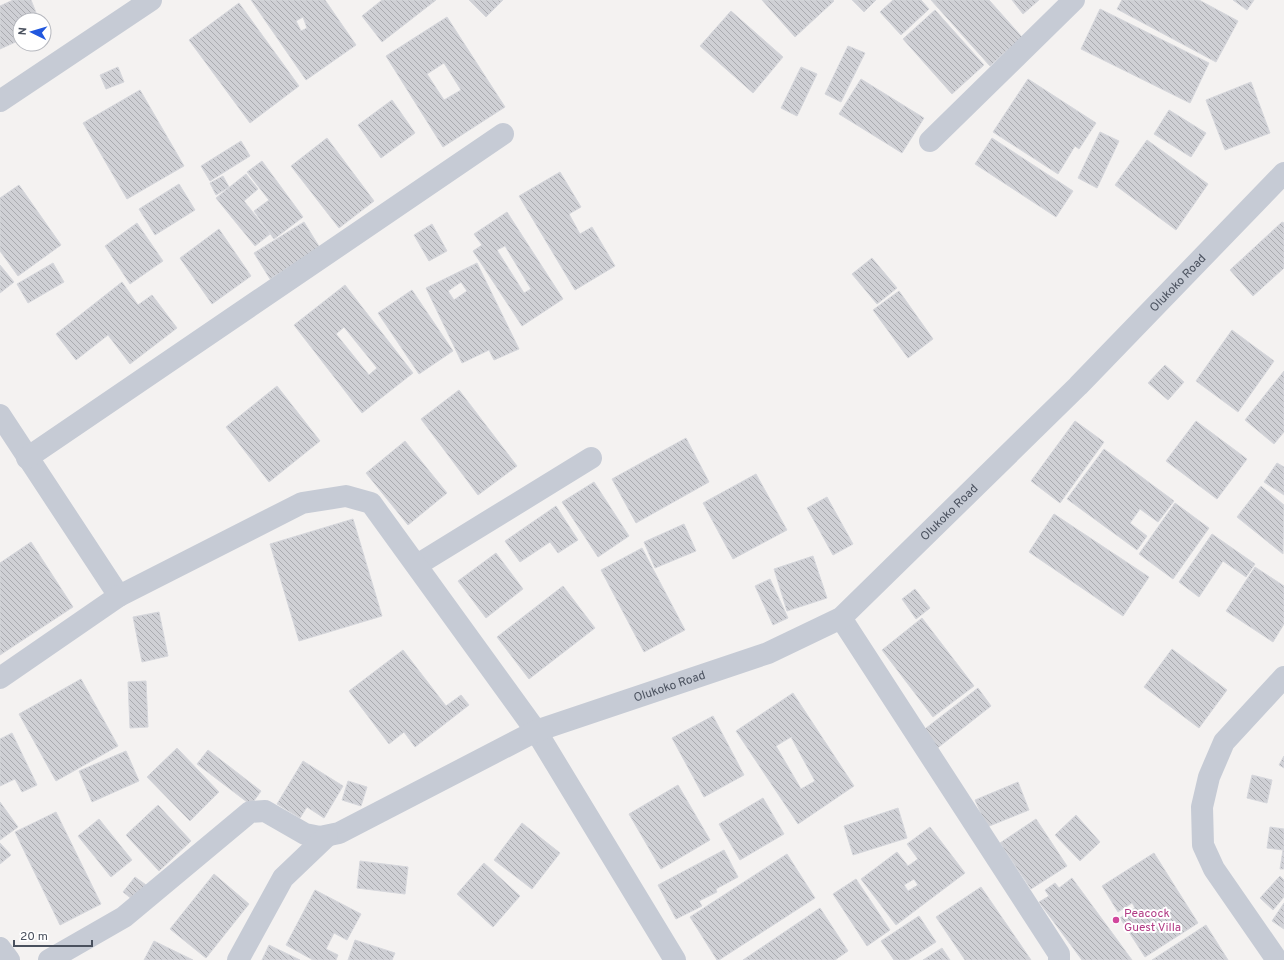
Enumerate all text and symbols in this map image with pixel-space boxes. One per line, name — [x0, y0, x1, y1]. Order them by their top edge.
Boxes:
north arrow — [12, 12, 52, 52]
text: N — [16, 27, 30, 36]
street label: Olukoko Road — [1147, 251, 1210, 316]
street label: Olukoko Road — [917, 481, 982, 545]
street label: Olukoko Road — [632, 668, 708, 707]
place label: Peacock Guest Villa — [1124, 906, 1181, 936]
marker: Peacock Guest Villa — [1111, 915, 1121, 925]
scale bar — [14, 922, 92, 948]
text: 20 m — [20, 929, 48, 945]

